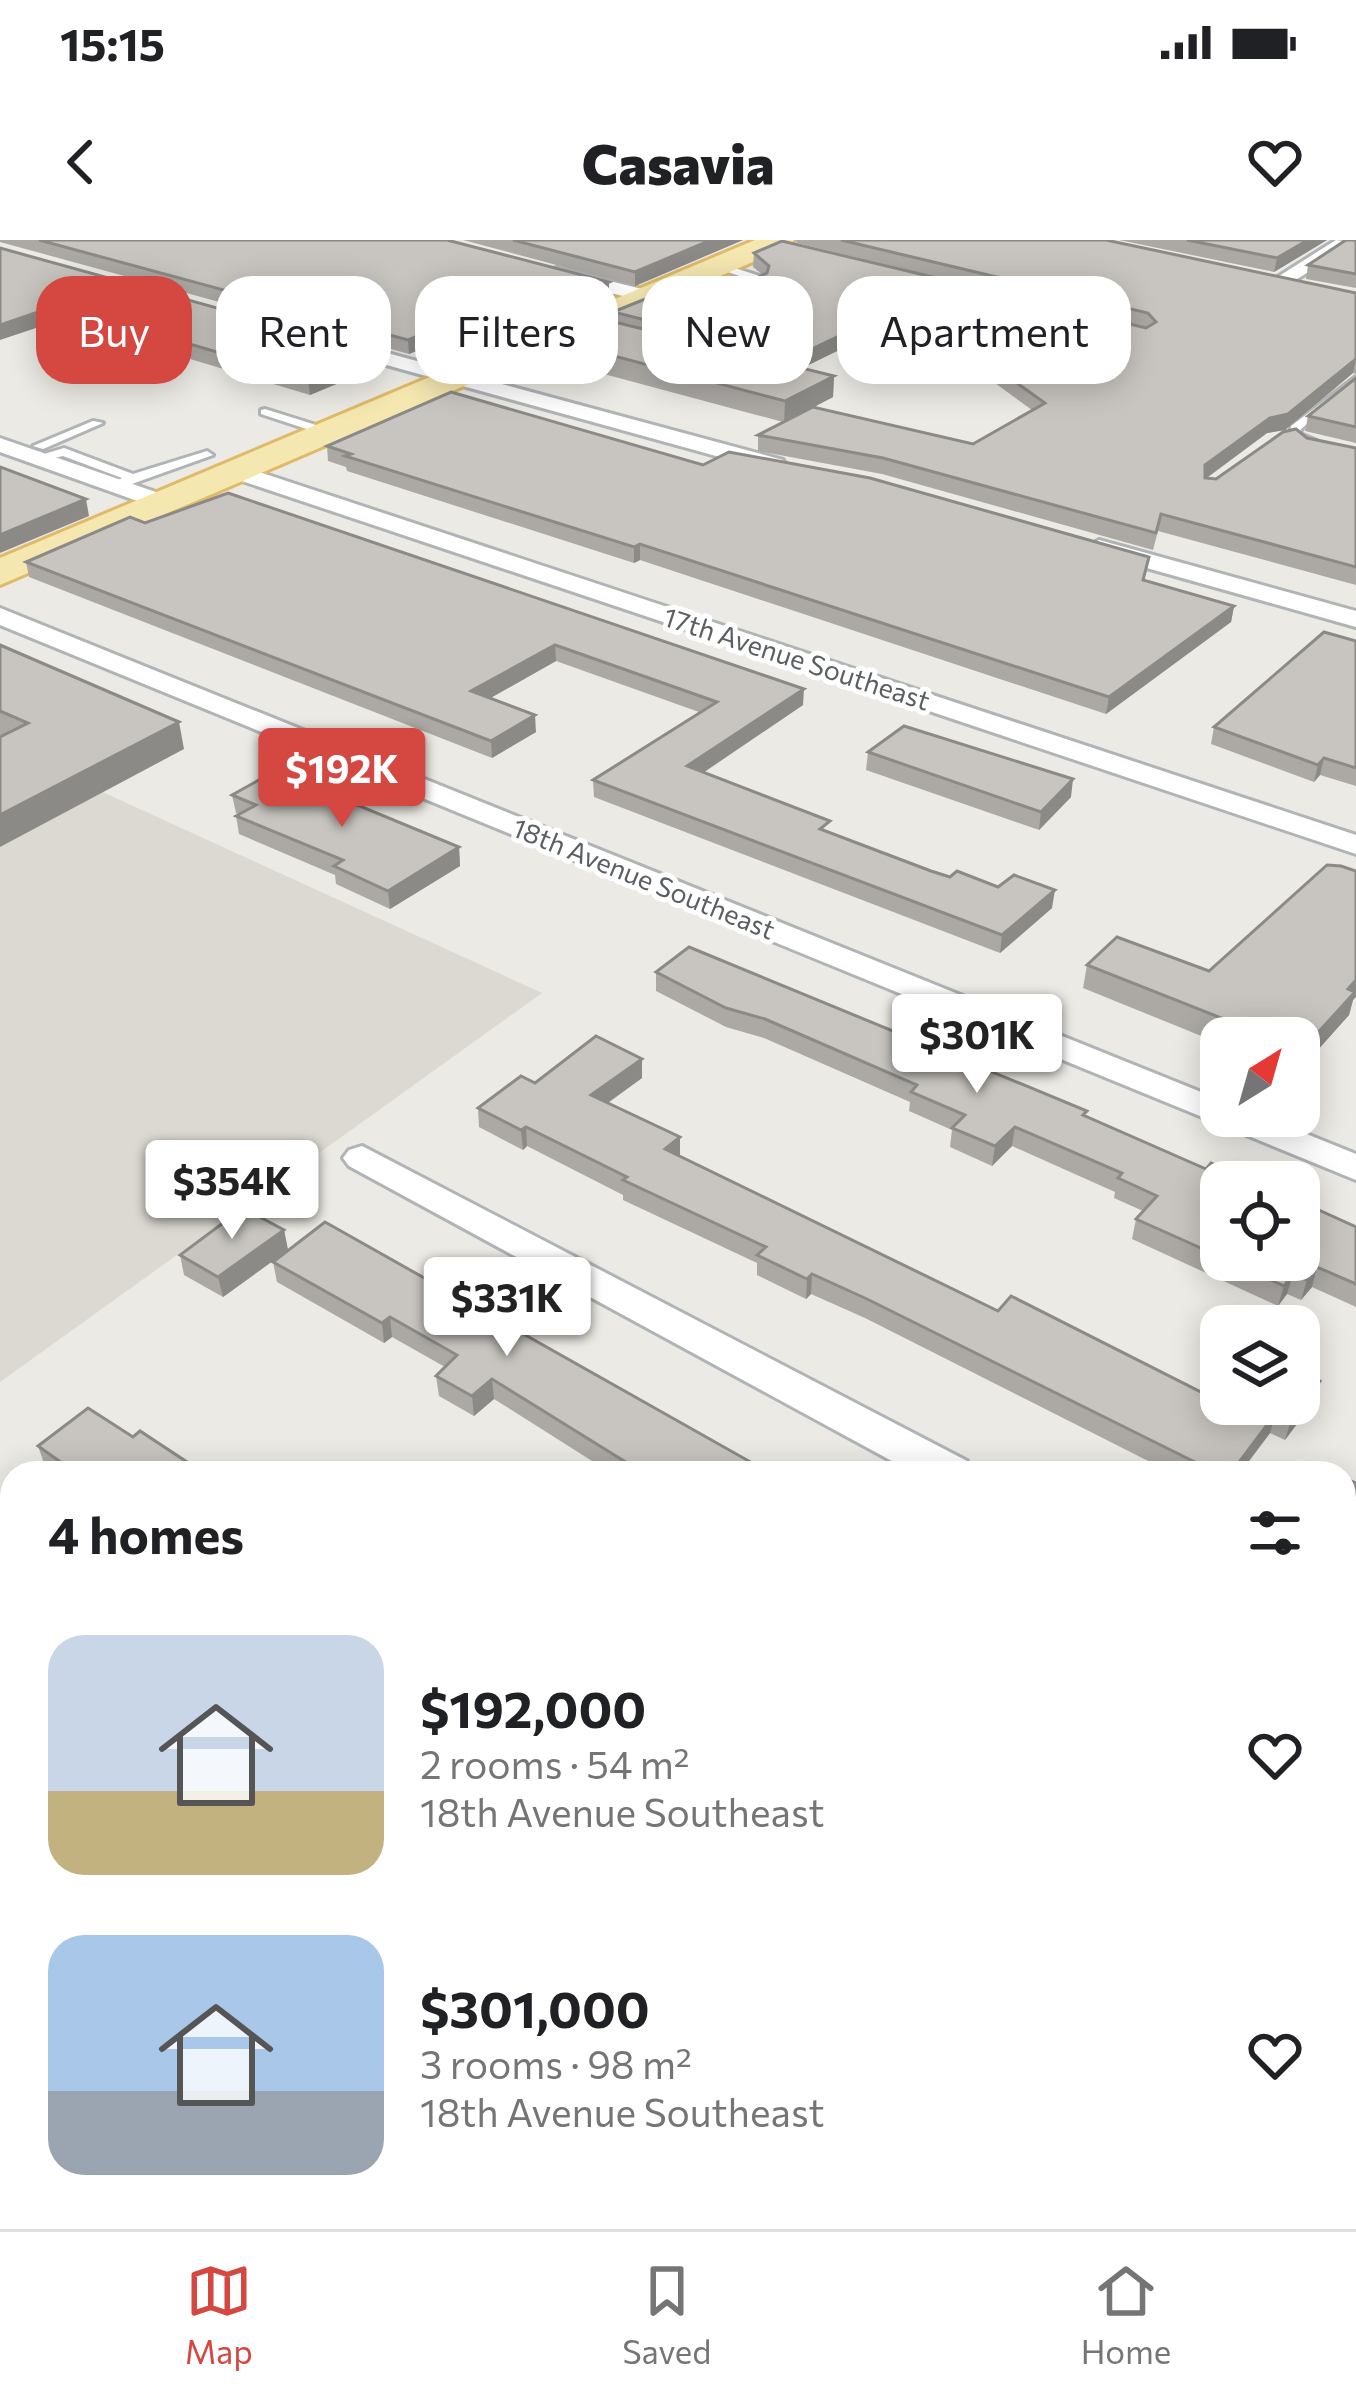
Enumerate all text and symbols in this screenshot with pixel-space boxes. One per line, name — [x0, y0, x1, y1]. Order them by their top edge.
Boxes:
text: 15:15 — [60, 15, 165, 70]
icon: back — [48, 129, 114, 195]
text: Casavia — [582, 129, 774, 195]
icon: heart — [1242, 129, 1308, 195]
chip: Buy — [36, 276, 192, 384]
chip: Rent — [216, 276, 391, 384]
chip: Filters — [415, 276, 618, 384]
chip: New — [642, 276, 813, 384]
chip: Apartment — [837, 276, 1131, 384]
street label: 17th Avenue Southeast — [660, 599, 934, 717]
pin: $192K — [258, 728, 426, 830]
text: $192K — [285, 743, 399, 791]
street label: 18th Avenue Southeast — [508, 810, 780, 946]
pin: $301K — [893, 994, 1061, 1096]
text: $301K — [919, 1009, 1035, 1057]
north arrow — [1200, 1017, 1320, 1137]
map controls — [1200, 1017, 1320, 1425]
pin: $354K — [148, 1140, 316, 1242]
text: $354K — [172, 1155, 292, 1203]
button: locate — [1200, 1161, 1320, 1281]
pin: $331K — [423, 1257, 591, 1359]
text: $331K — [451, 1272, 563, 1320]
button: layers — [1200, 1305, 1320, 1425]
icon: filters — [1242, 1500, 1308, 1566]
text: 4 homes — [48, 1502, 244, 1565]
text: $192,000 — [420, 1676, 646, 1739]
icon: home — [144, 1683, 288, 1827]
icon: heart — [1242, 1722, 1308, 1788]
text: 2 rooms · 54 m² — [420, 1739, 690, 1787]
text: 18th Avenue Southeast — [420, 1787, 825, 1835]
text: $301,000 — [420, 1976, 650, 2039]
icon: home — [144, 1983, 288, 2127]
icon: heart — [1242, 2022, 1308, 2088]
text: 3 rooms · 98 m² — [420, 2039, 692, 2087]
text: 18th Avenue Southeast — [420, 2087, 825, 2135]
tab: Map — [185, 2258, 253, 2371]
tab: Saved — [622, 2258, 711, 2371]
tab: Home — [1081, 2258, 1171, 2371]

